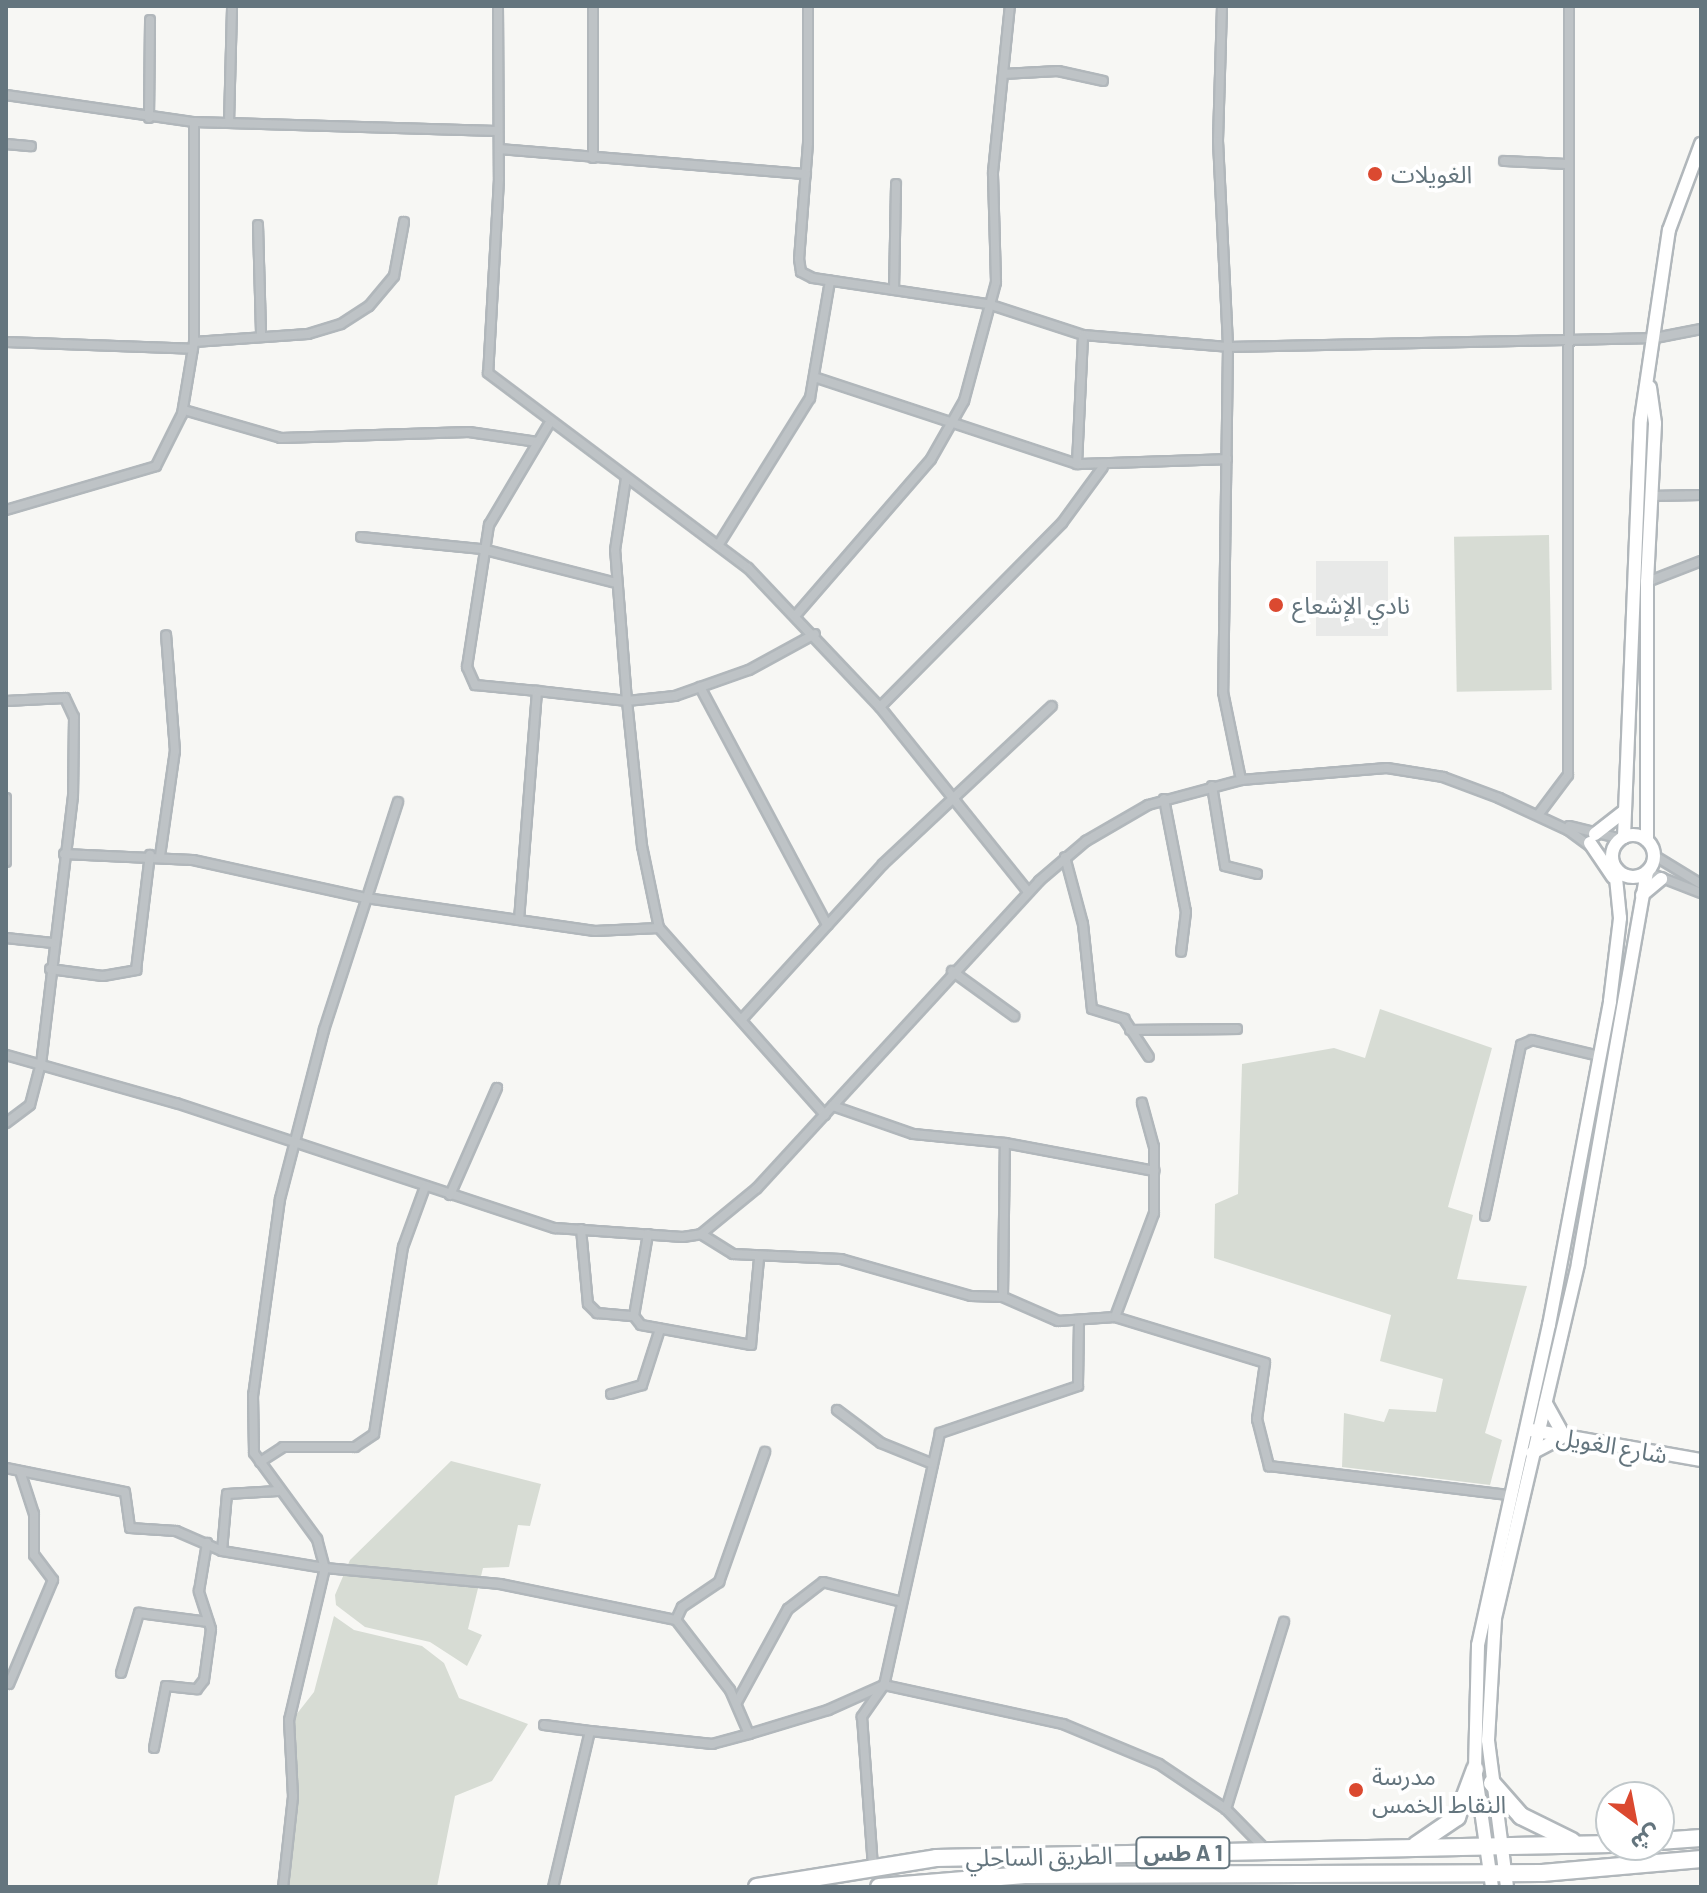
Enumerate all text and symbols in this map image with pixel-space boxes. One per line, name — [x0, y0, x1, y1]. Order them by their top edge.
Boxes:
place label: الغويلات — [1391, 160, 1472, 188]
marker: الغويلات — [1366, 165, 1384, 183]
place label: نادي الإشعاع — [1292, 591, 1410, 619]
marker: نادي الإشعاع — [1267, 596, 1285, 614]
street label: شارع الغويل — [1554, 1421, 1670, 1469]
place label: مدرسة النقاط الخمس — [1372, 1762, 1506, 1818]
marker: مدرسة النقاط الخمس — [1347, 1781, 1365, 1799]
north arrow — [1595, 1781, 1675, 1861]
text: ش — [1627, 1821, 1666, 1859]
road number: طس A 1 — [1135, 1835, 1231, 1871]
street label: الطريق الساحلي — [965, 1840, 1113, 1872]

